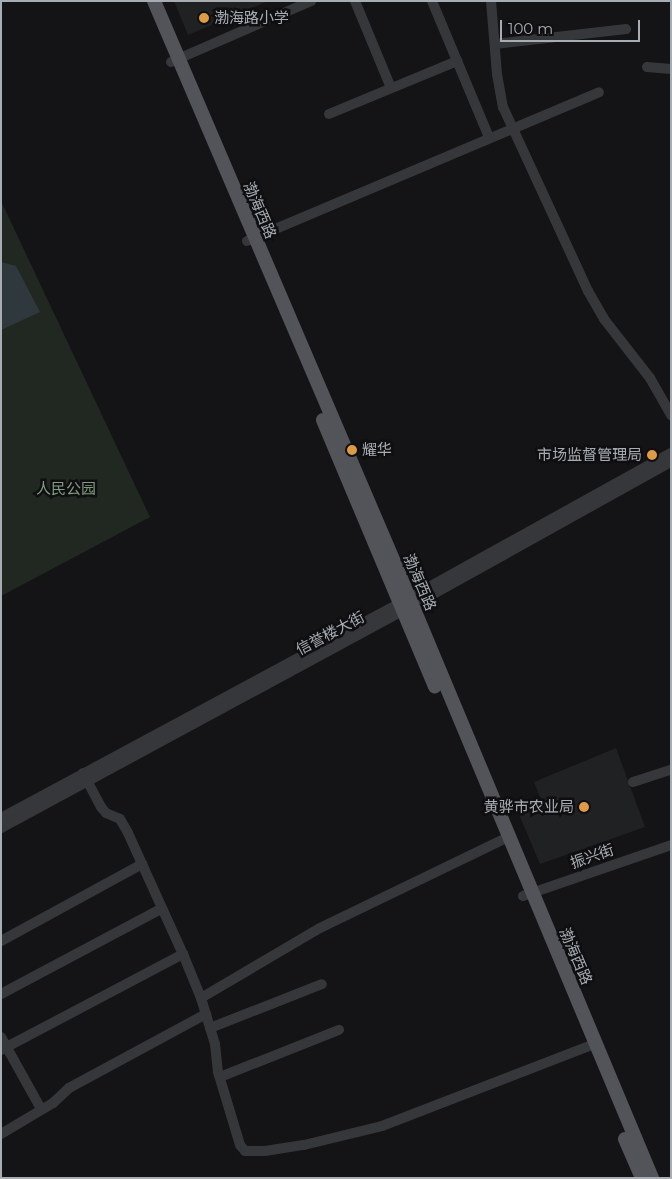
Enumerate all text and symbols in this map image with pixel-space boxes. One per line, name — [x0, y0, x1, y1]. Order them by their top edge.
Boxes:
place label: 渤海路小学 — [214, 9, 289, 27]
scale bar — [502, 10, 642, 42]
marker: 渤海路小学 — [198, 12, 210, 24]
text: 100 m — [508, 19, 553, 38]
street label: 渤海西路 — [240, 179, 280, 241]
place label: 耀华 — [362, 441, 392, 459]
marker: 耀华 — [346, 444, 358, 456]
place label: 市场监督管理局 — [537, 446, 642, 464]
marker: 市场监督管理局 — [646, 449, 658, 461]
park label: 人民公园 — [36, 480, 96, 498]
street label: 渤海西路 — [400, 551, 440, 613]
street label: 信誉楼大街 — [293, 607, 367, 659]
place label: 黄骅市农业局 — [484, 798, 574, 816]
marker: 黄骅市农业局 — [578, 801, 590, 813]
street label: 振兴街 — [568, 840, 616, 872]
street label: 渤海西路 — [556, 925, 596, 987]

